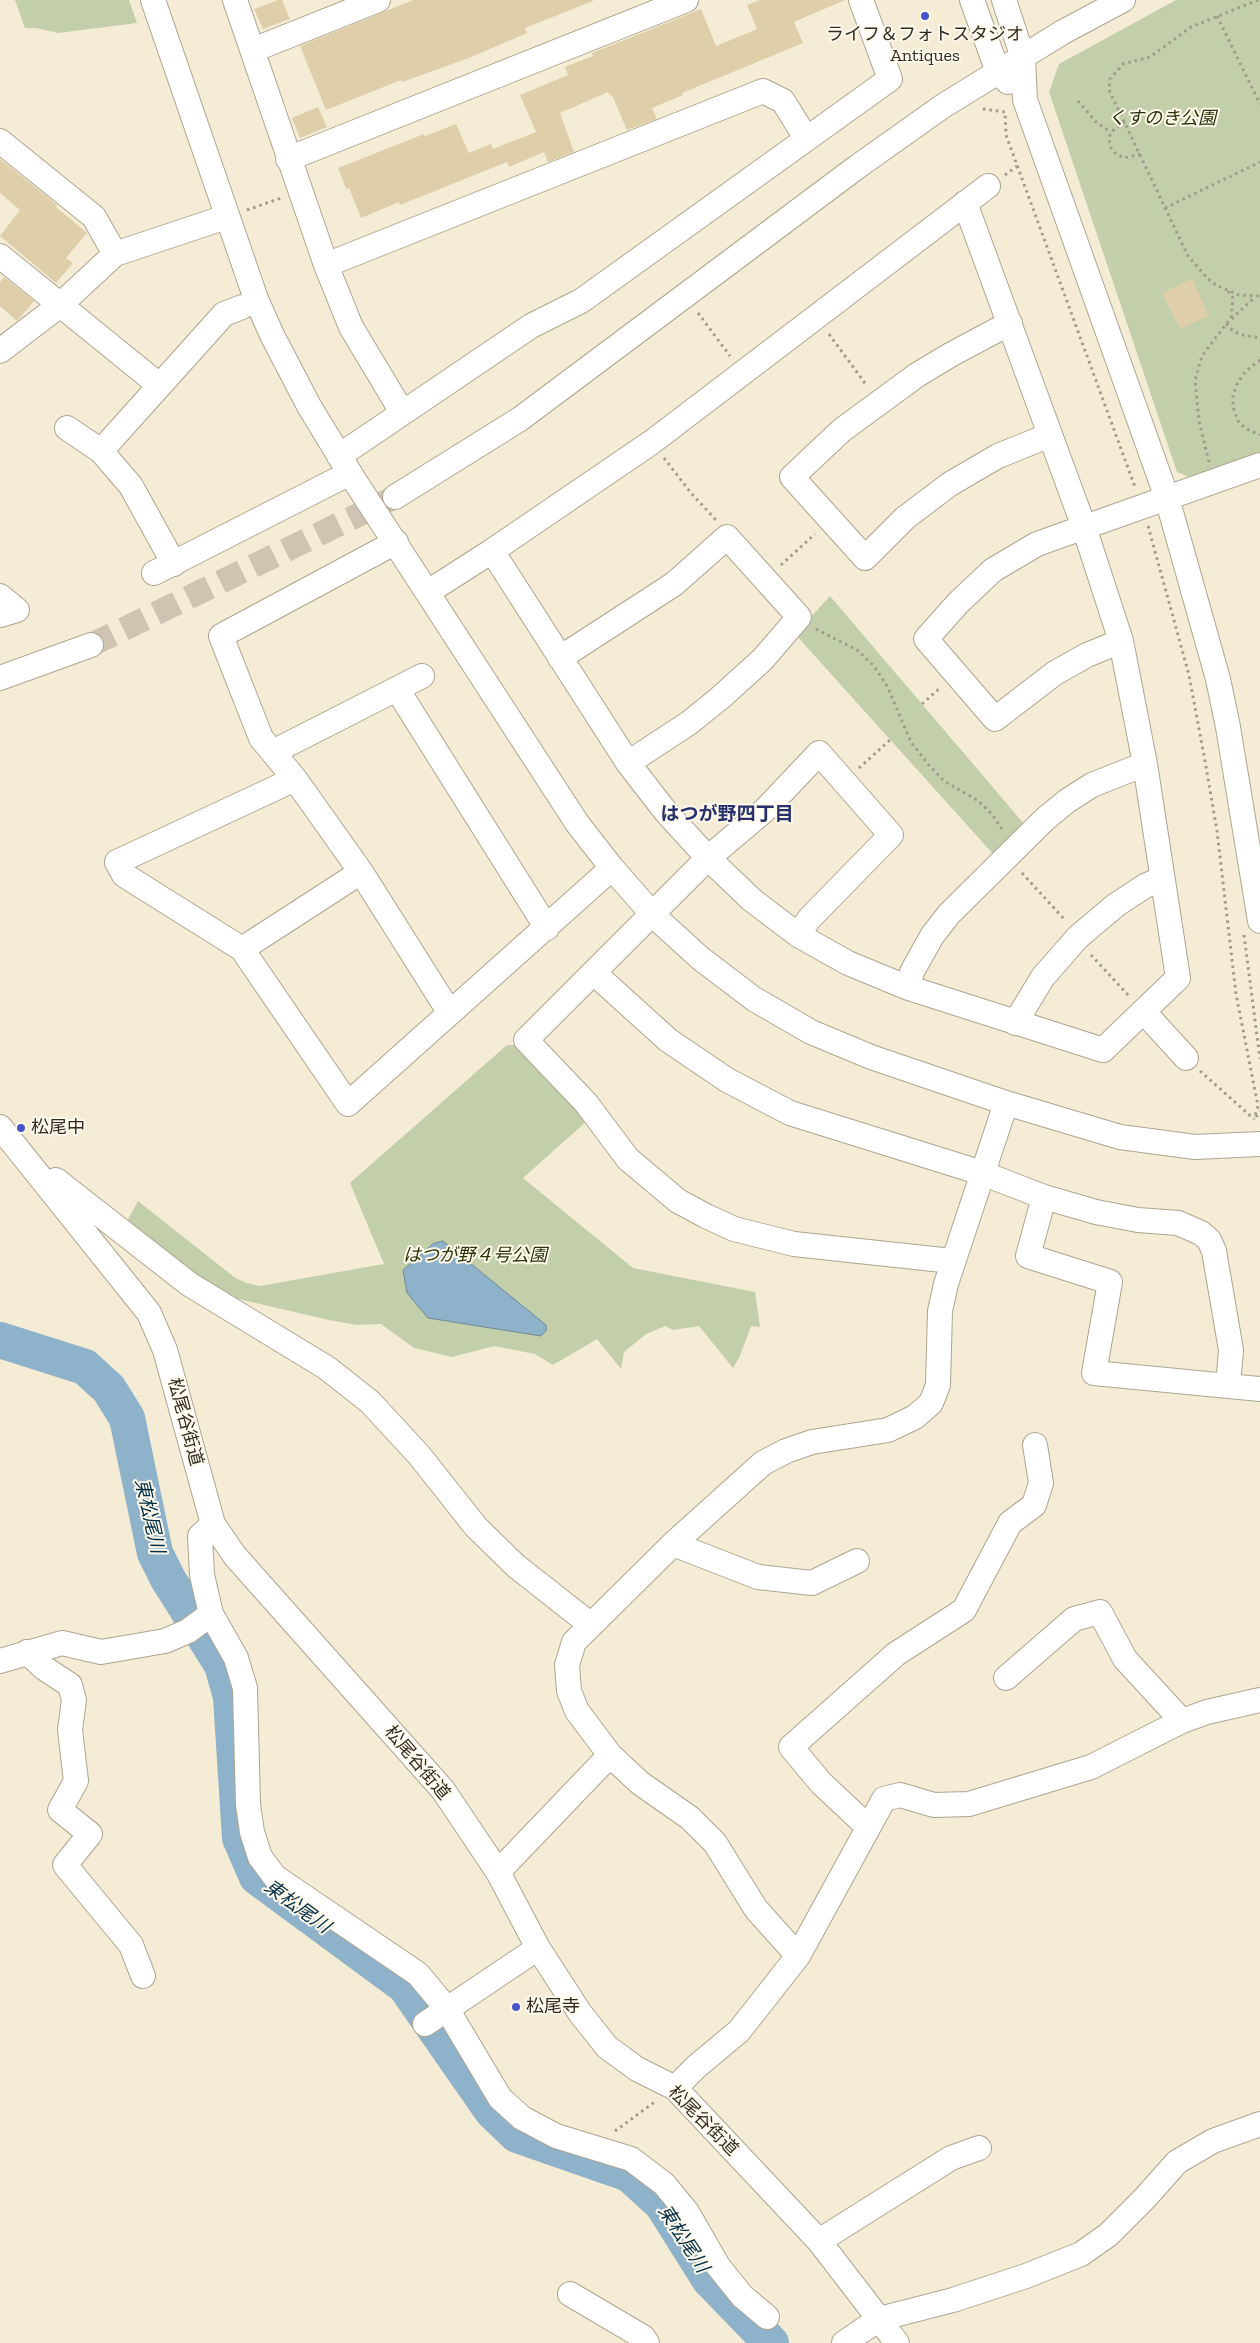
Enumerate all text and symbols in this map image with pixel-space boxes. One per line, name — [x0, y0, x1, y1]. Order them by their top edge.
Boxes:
marker: ライフ＆フォトスタジオ Antiques — [919, 10, 931, 22]
place label: ライフ＆フォトスタジオ Antiques — [826, 24, 1024, 66]
park label: くすのき公園 — [1108, 108, 1216, 130]
district label: はつが野四丁目 — [661, 804, 793, 826]
place label: 松尾中 — [31, 1117, 85, 1139]
marker: 松尾中 — [15, 1122, 27, 1134]
park label: はつが野４号公園 — [403, 1245, 547, 1267]
street label: 松尾谷街道 — [163, 1376, 207, 1468]
water label: 東松尾川 — [129, 1476, 169, 1556]
street label: 松尾谷街道 — [380, 1722, 454, 1804]
water label: 東松尾川 — [260, 1875, 334, 1939]
place label: 松尾寺 — [526, 1996, 580, 2018]
marker: 松尾寺 — [510, 2001, 522, 2013]
street label: 松尾谷街道 — [664, 2082, 742, 2160]
water label: 東松尾川 — [653, 2201, 713, 2277]

